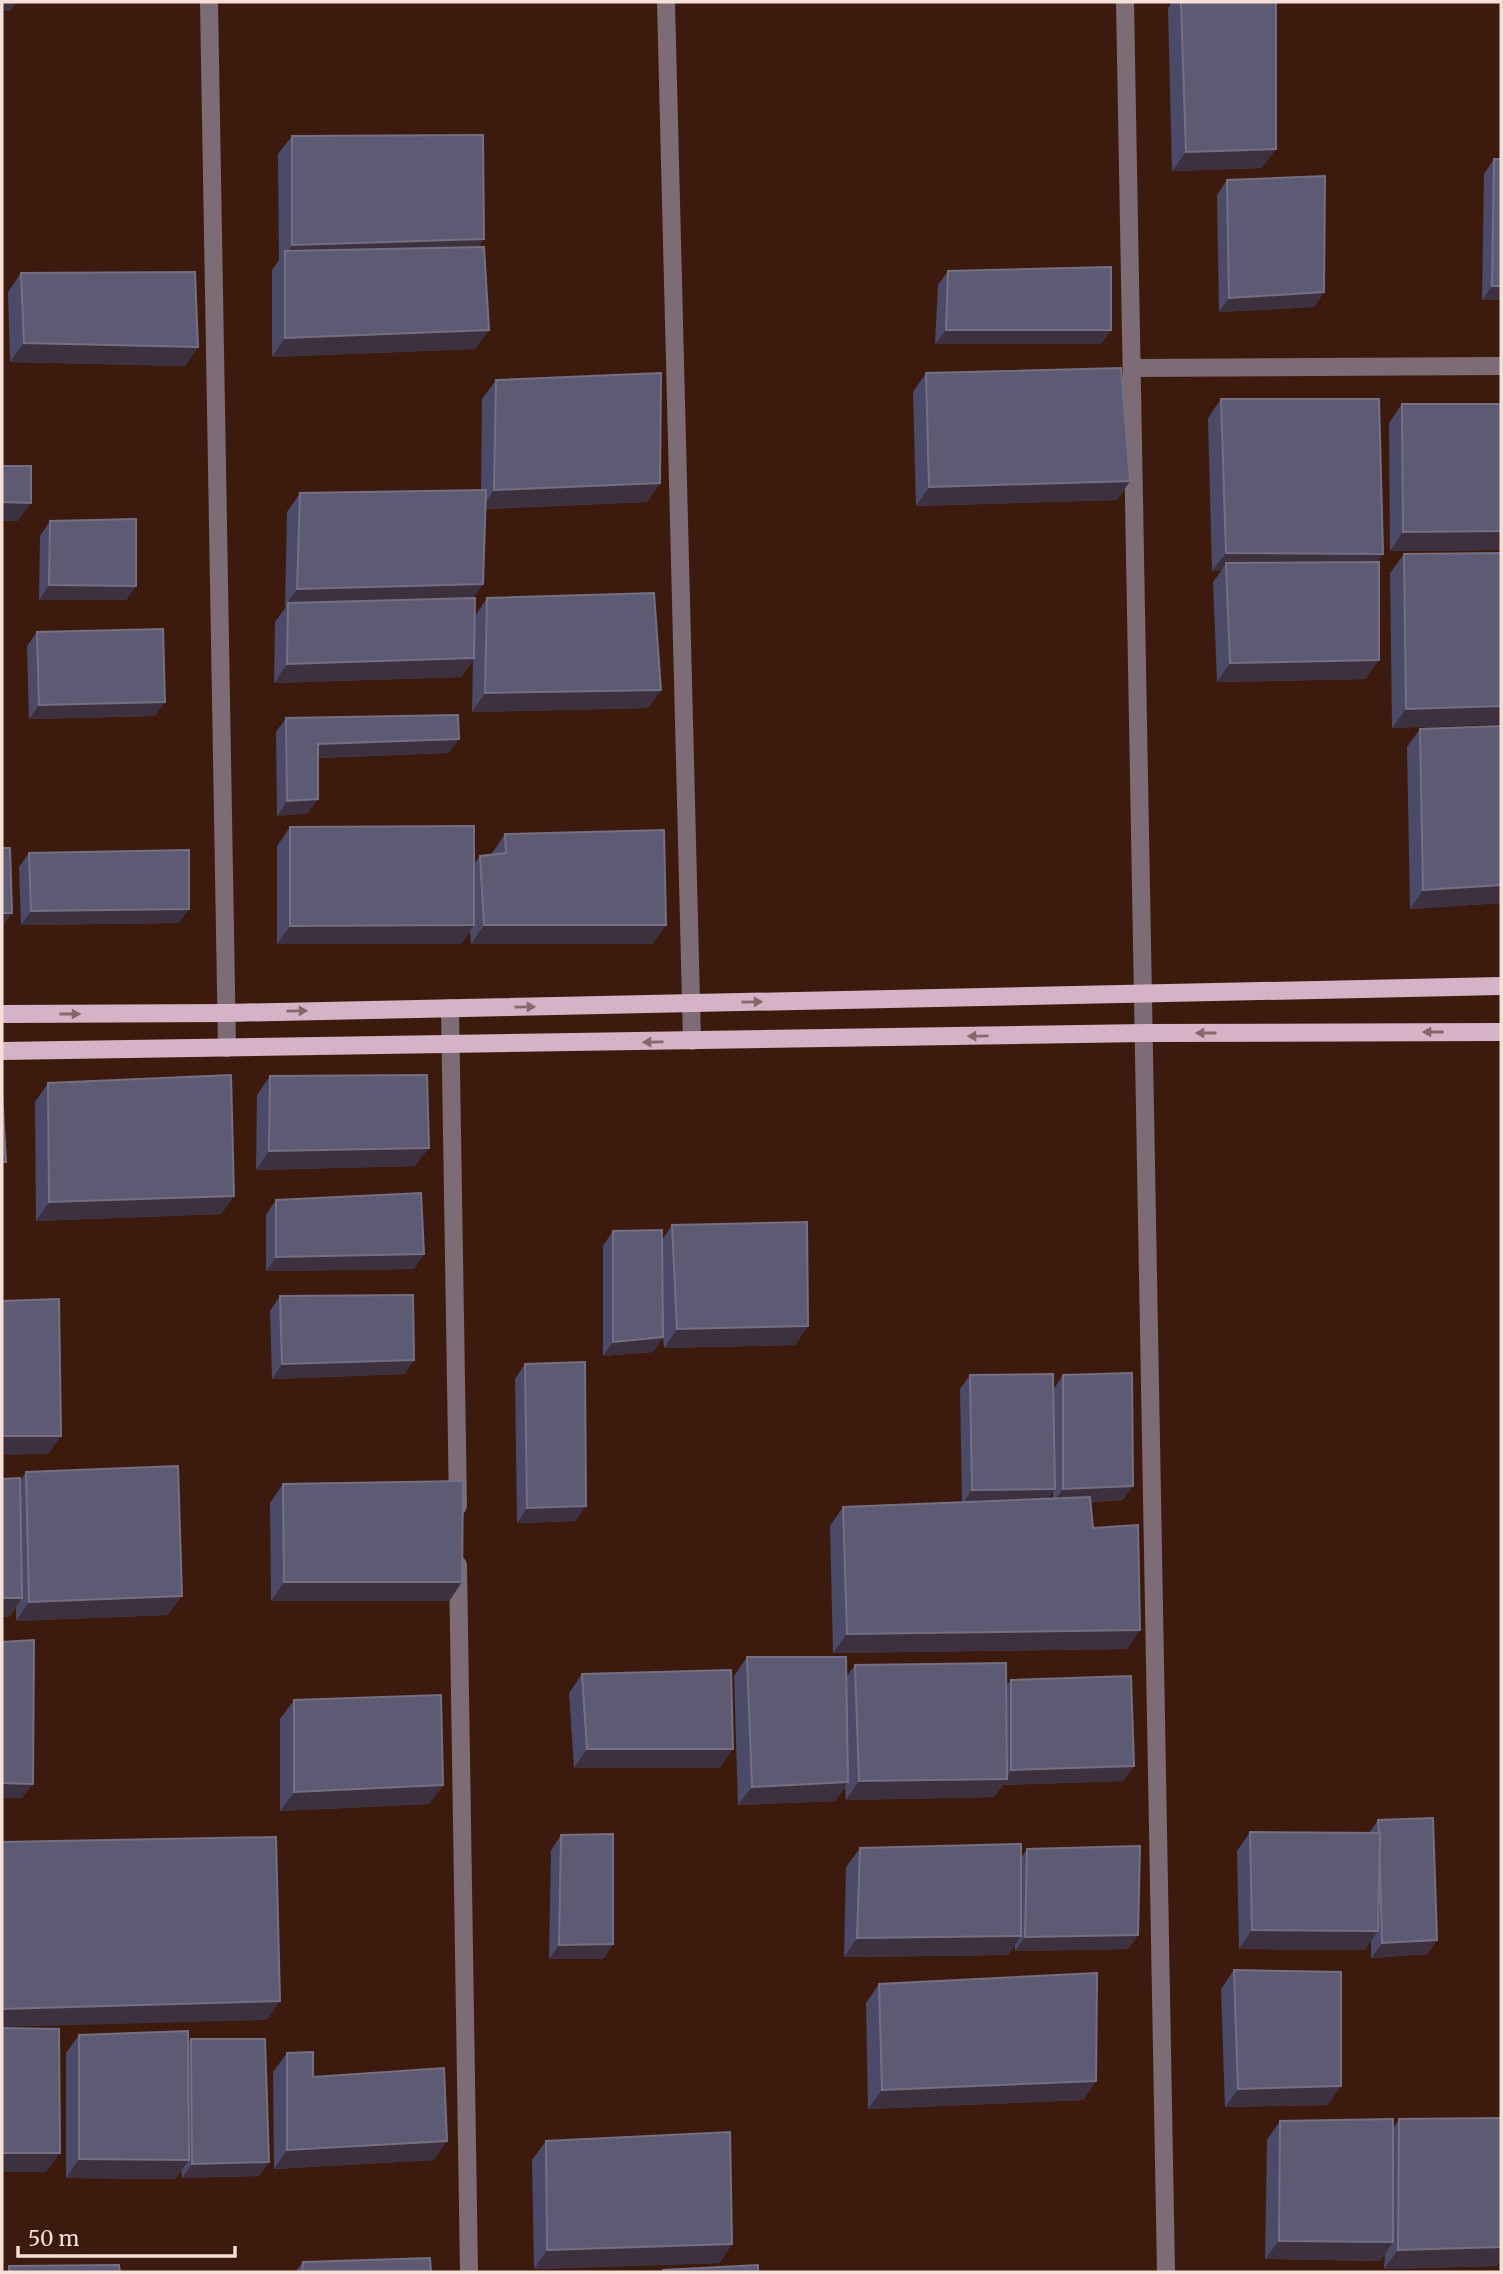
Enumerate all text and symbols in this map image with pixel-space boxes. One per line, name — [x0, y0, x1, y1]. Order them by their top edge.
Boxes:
one-way arrow — [742, 996, 764, 1008]
one-way arrow — [514, 1001, 536, 1012]
one-way arrow — [287, 1006, 309, 1017]
one-way arrow — [59, 1008, 81, 1020]
one-way arrow — [1422, 1026, 1444, 1038]
one-way arrow — [1194, 1027, 1216, 1038]
one-way arrow — [967, 1030, 989, 1041]
one-way arrow — [641, 1036, 663, 1047]
scale bar — [18, 2214, 234, 2258]
text: 50 m — [28, 2225, 79, 2252]

